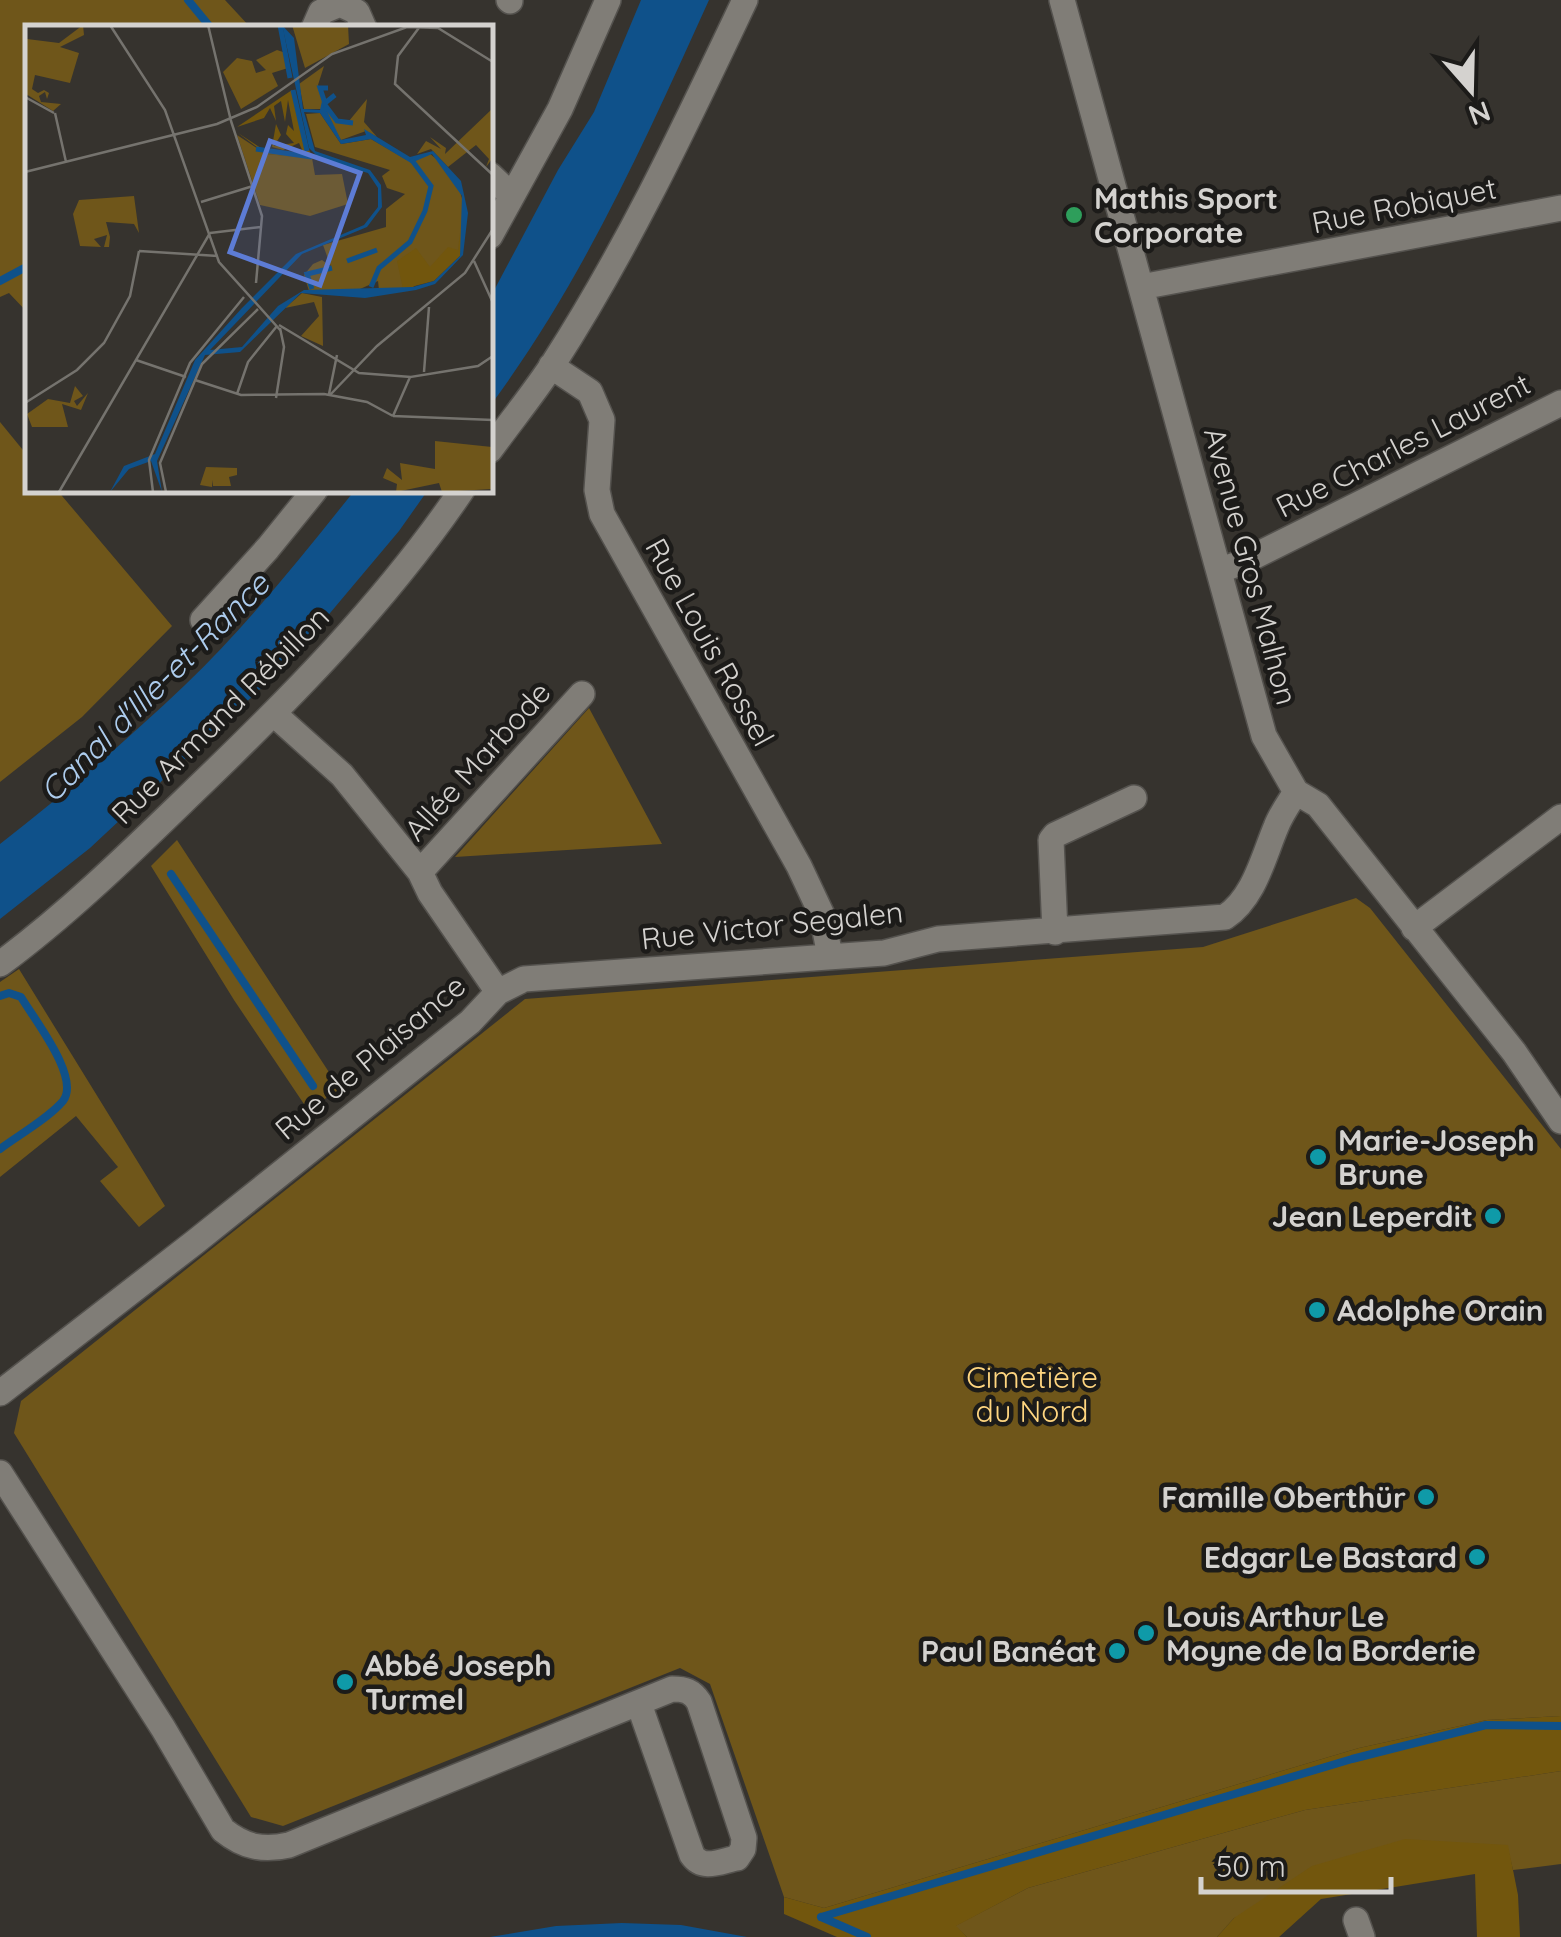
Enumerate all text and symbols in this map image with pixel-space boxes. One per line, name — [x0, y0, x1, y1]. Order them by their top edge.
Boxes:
inset map — [25, 25, 492, 492]
north arrow — [1421, 40, 1521, 140]
text: N — [1464, 94, 1495, 134]
street label: Rue Robiquet — [1309, 169, 1499, 241]
place label: Mathis Sport Corporate — [1094, 179, 1278, 251]
marker: Mathis Sport Corporate — [1063, 204, 1085, 226]
street label: Rue Charles Laurent — [1269, 364, 1537, 526]
street label: Avenue Gros Malhon — [1196, 423, 1306, 709]
street label: Rue Louis Rossel — [637, 531, 783, 753]
water label: Canal d'Ille-et-Rance — [31, 562, 279, 810]
street label: Rue Armand Rébillon — [103, 598, 337, 832]
street label: Allée Marbode — [396, 674, 558, 848]
street label: Rue Victor Segalen — [639, 892, 905, 958]
street label: Rue de Plaisance — [267, 966, 473, 1148]
place label: Marie-Joseph Brune — [1338, 1121, 1535, 1193]
marker: Marie-Joseph Brune — [1307, 1146, 1329, 1168]
place label: Jean Leperdit — [1272, 1197, 1473, 1235]
marker: Jean Leperdit — [1482, 1205, 1504, 1227]
place label: Adolphe Orain — [1337, 1291, 1544, 1329]
marker: Adolphe Orain — [1306, 1299, 1328, 1321]
park label: Cimetière du Nord — [966, 1358, 1098, 1430]
place label: Famille Oberthür — [1161, 1478, 1406, 1516]
marker: Famille Oberthür — [1415, 1486, 1437, 1508]
place label: Edgar Le Bastard — [1204, 1538, 1457, 1576]
marker: Edgar Le Bastard — [1466, 1546, 1488, 1568]
place label: Louis Arthur Le Moyne de la Borderie — [1166, 1597, 1476, 1669]
marker: Louis Arthur Le Moyne de la Borderie — [1135, 1622, 1157, 1644]
place label: Paul Banéat — [921, 1632, 1097, 1670]
marker: Paul Banéat — [1106, 1640, 1128, 1662]
place label: Abbé Joseph Turmel — [365, 1646, 552, 1718]
marker: Abbé Joseph Turmel — [334, 1671, 356, 1693]
scale bar — [1201, 1832, 1391, 1894]
text: 50 m — [1216, 1847, 1286, 1885]

